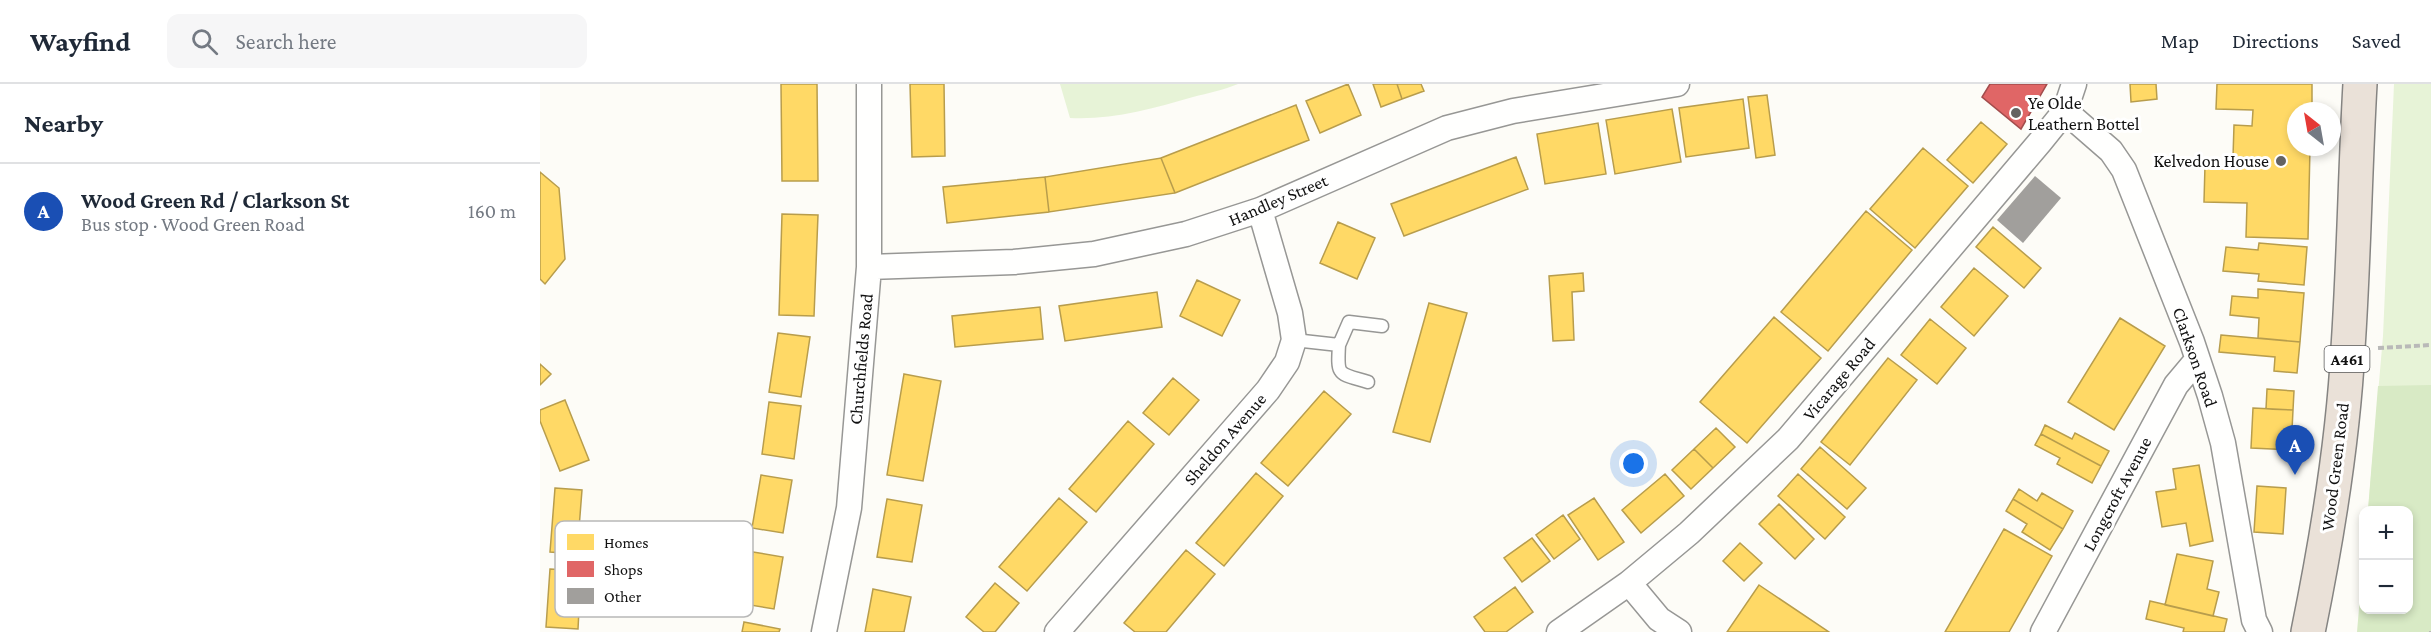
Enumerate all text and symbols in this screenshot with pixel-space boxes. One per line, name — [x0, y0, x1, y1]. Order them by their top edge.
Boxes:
search box — [167, 14, 587, 68]
icon: search — [188, 25, 221, 58]
text: Wayfind — [30, 26, 131, 57]
text: Search here — [236, 29, 336, 54]
text: Map — [2161, 29, 2199, 53]
text: Directions — [2232, 29, 2319, 53]
text: Saved — [2352, 29, 2401, 53]
place label: Ye Olde Leathern Bottel — [2028, 93, 2140, 134]
north arrow — [2287, 102, 2341, 156]
marker: Ye Olde Leathern Bottel — [2009, 106, 2023, 120]
text: Nearby — [24, 109, 103, 138]
place label: Kelvedon House — [2153, 151, 2269, 171]
marker: Kelvedon House — [2274, 154, 2288, 168]
street label: Handley Street — [1225, 170, 1332, 230]
text: Wood Green Rd / Clarkson St — [81, 188, 349, 213]
text: A — [38, 200, 49, 222]
text: 160 m — [468, 200, 516, 222]
text: Bus stop · Wood Green Road — [81, 213, 305, 235]
street label: Churchfields Road — [845, 292, 877, 425]
street label: Clarkson Road — [2169, 305, 2222, 410]
street label: Vicarage Road — [1799, 333, 1880, 424]
road number: A461 — [2324, 346, 2370, 372]
street label: Sheldon Avenue — [1180, 389, 1270, 489]
street label: Wood Green Road — [2317, 401, 2353, 532]
pin: A — [2276, 426, 2314, 475]
street label: Longcroft Avenue — [2079, 433, 2156, 554]
your location — [1619, 449, 1648, 478]
map controls — [2359, 506, 2413, 614]
button: + — [2359, 506, 2413, 560]
legend — [555, 521, 753, 617]
text: Homes — [604, 534, 649, 551]
button: − — [2359, 560, 2413, 614]
text: Shops — [604, 561, 643, 579]
text: Other — [604, 588, 642, 605]

